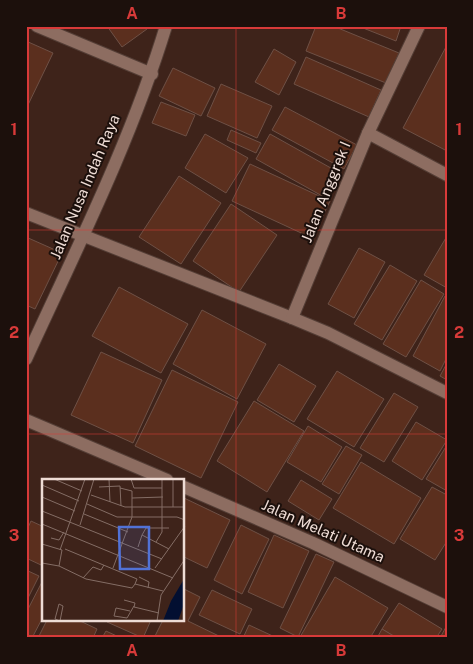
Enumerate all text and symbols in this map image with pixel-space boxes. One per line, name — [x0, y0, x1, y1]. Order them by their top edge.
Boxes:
text: A — [126, 4, 138, 23]
text: B — [336, 4, 347, 23]
street label: Jalan Nusa Indah Raya — [46, 112, 123, 262]
text: 1 — [11, 120, 17, 139]
text: 1 — [456, 120, 462, 139]
street label: Jalan Anggrek I — [298, 139, 354, 245]
text: 2 — [9, 323, 19, 342]
text: 2 — [454, 323, 464, 342]
inset map — [42, 479, 185, 622]
street label: Jalan Melati Utama — [259, 496, 387, 565]
text: 3 — [9, 526, 19, 545]
text: 3 — [454, 526, 464, 545]
text: A — [126, 641, 138, 660]
text: B — [336, 641, 347, 660]

